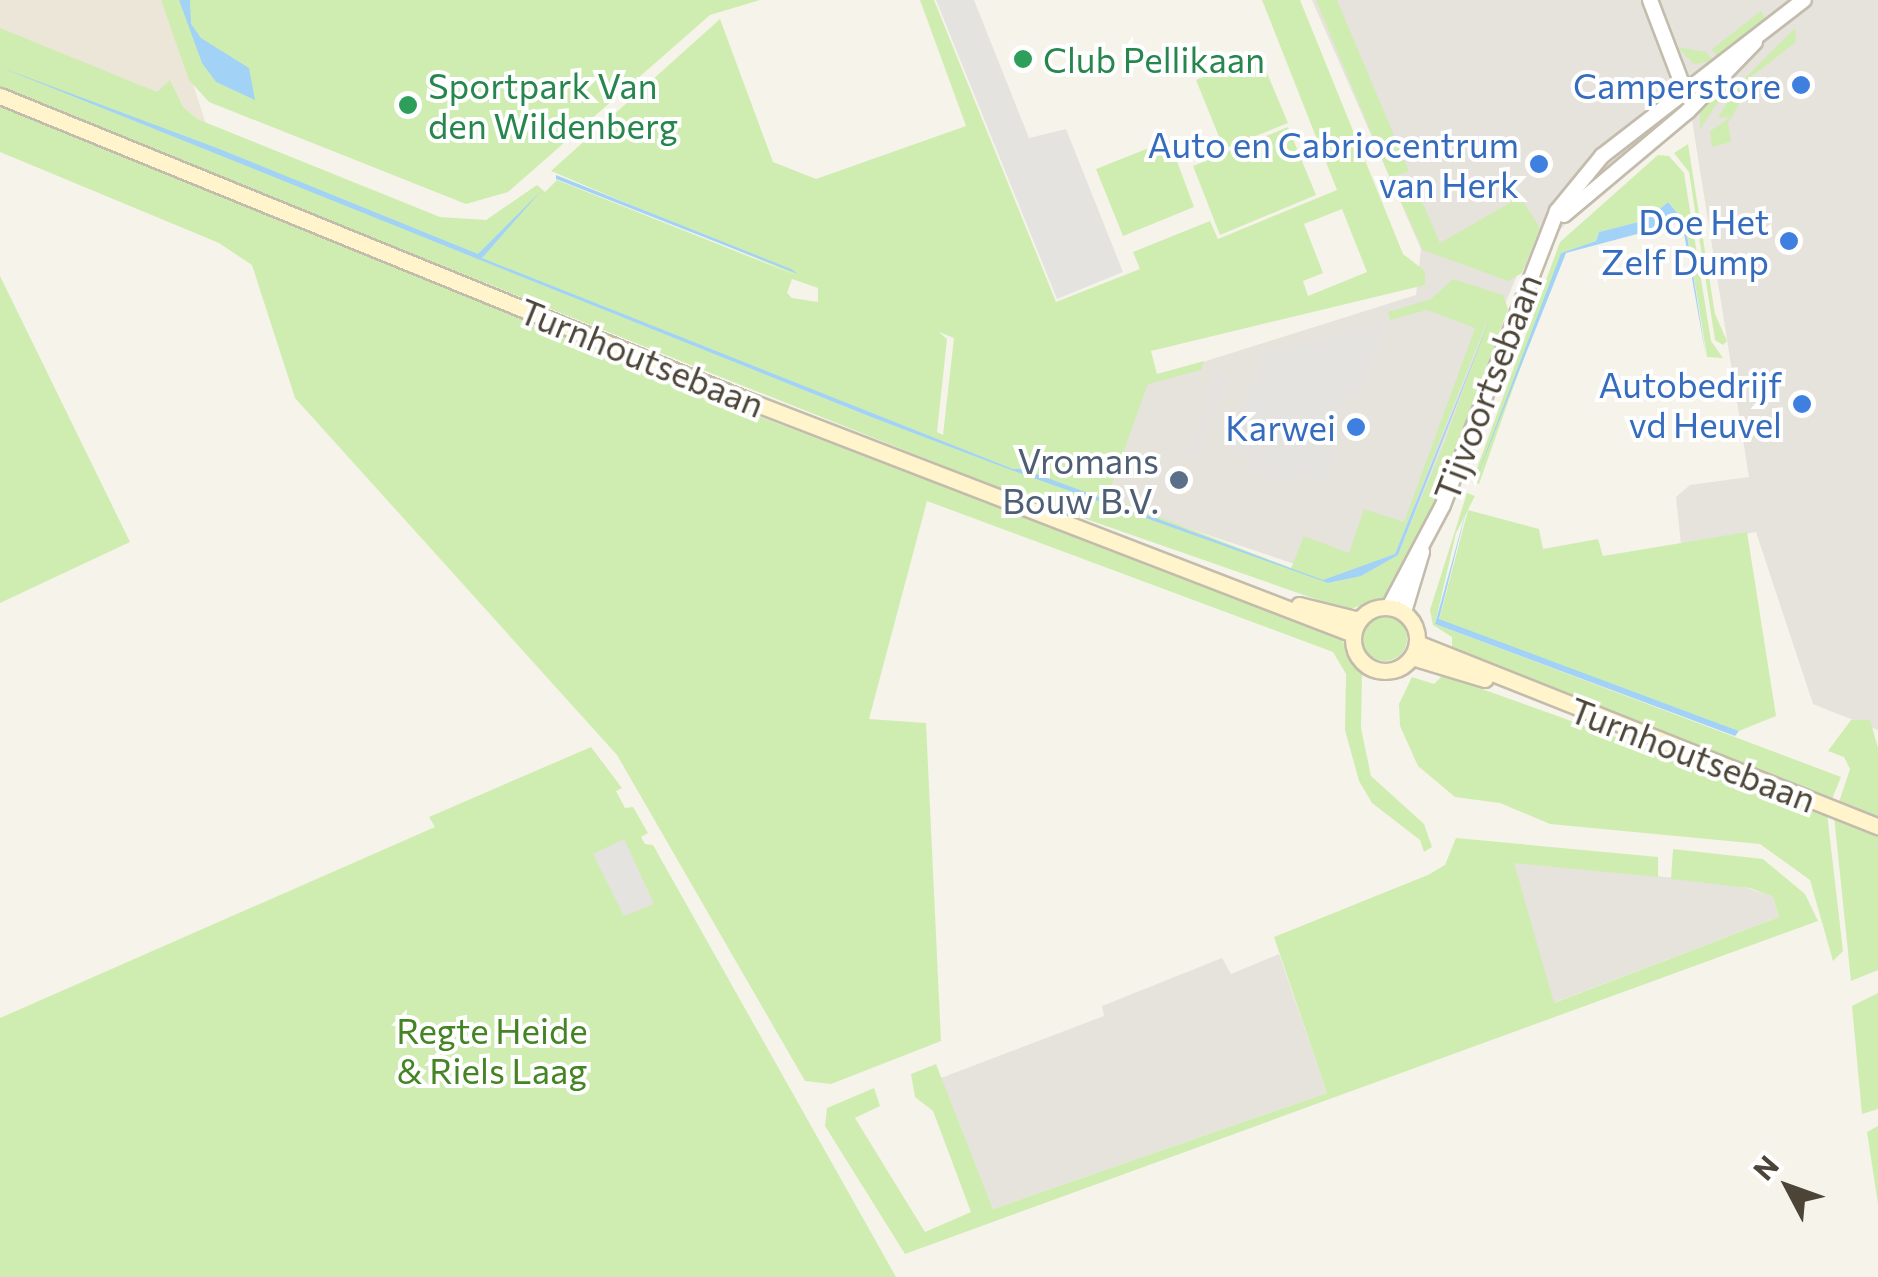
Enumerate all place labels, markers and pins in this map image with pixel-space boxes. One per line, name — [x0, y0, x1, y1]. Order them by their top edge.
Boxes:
place label: Club Pellikaan — [1043, 38, 1265, 80]
marker: Club Pellikaan — [1012, 48, 1034, 70]
place label: Sportpark Van den Wildenberg — [428, 64, 678, 146]
place label: Camperstore — [1573, 64, 1781, 106]
marker: Camperstore — [1790, 74, 1812, 96]
marker: Sportpark Van den Wildenberg — [397, 94, 419, 116]
place label: Auto en Cabriocentrum van Herk — [1148, 123, 1519, 205]
marker: Auto en Cabriocentrum van Herk — [1528, 153, 1550, 175]
place label: Doe Het Zelf Dump — [1601, 200, 1769, 282]
marker: Doe Het Zelf Dump — [1778, 230, 1800, 252]
place label: Autobedrijf vd Heuvel — [1599, 363, 1782, 445]
marker: Autobedrijf vd Heuvel — [1791, 393, 1813, 415]
place label: Karwei — [1225, 406, 1336, 448]
marker: Karwei — [1345, 416, 1367, 438]
place label: Vromans Bouw B.V. — [1002, 439, 1159, 521]
marker: Vromans Bouw B.V. — [1168, 469, 1190, 491]

